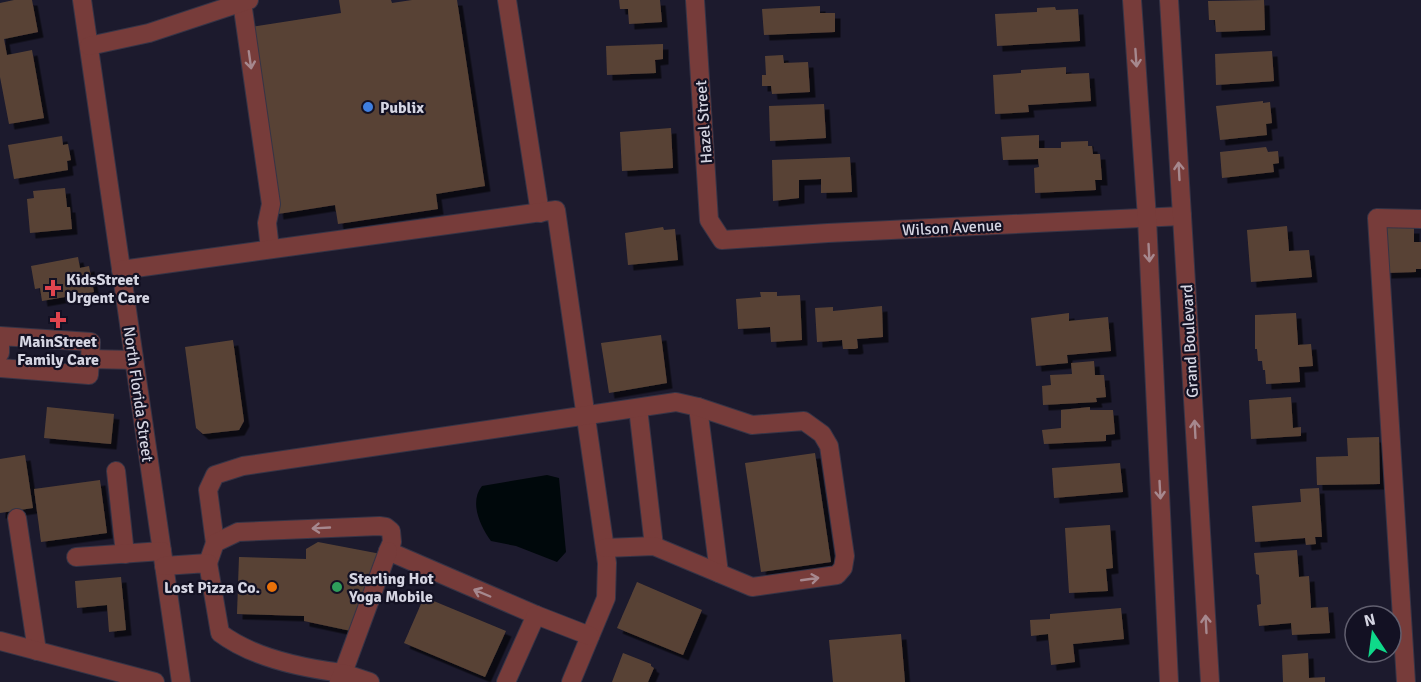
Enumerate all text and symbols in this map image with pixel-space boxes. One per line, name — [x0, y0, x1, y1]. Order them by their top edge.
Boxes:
one-way arrow — [1131, 48, 1142, 68]
one-way arrow — [244, 50, 255, 70]
street label: Hazel Street — [691, 79, 717, 164]
place label: Publix — [380, 98, 424, 118]
marker: Publix — [361, 100, 375, 114]
one-way arrow — [1174, 162, 1185, 182]
street label: Wilson Avenue — [901, 215, 1003, 241]
one-way arrow — [1143, 242, 1154, 262]
place label: KidsStreet Urgent Care — [66, 270, 150, 308]
marker: KidsStreet Urgent Care — [44, 279, 62, 297]
street label: Grand Boulevard — [1177, 284, 1203, 398]
marker: MainStreet Family Care — [49, 311, 67, 329]
street label: North Florida Street — [119, 325, 157, 464]
place label: MainStreet Family Care — [17, 332, 99, 370]
one-way arrow — [1189, 419, 1200, 439]
one-way arrow — [1154, 479, 1165, 499]
one-way arrow — [311, 523, 331, 534]
place label: Sterling Hot Yoga Mobile — [348, 569, 434, 607]
one-way arrow — [800, 573, 819, 584]
place label: Lost Pizza Co. — [164, 578, 260, 598]
marker: Lost Pizza Co. — [265, 580, 279, 594]
marker: Sterling Hot Yoga Mobile — [330, 580, 344, 594]
one-way arrow — [473, 587, 491, 598]
north arrow — [1343, 604, 1403, 664]
text: N — [1362, 609, 1378, 631]
one-way arrow — [1201, 614, 1212, 634]

